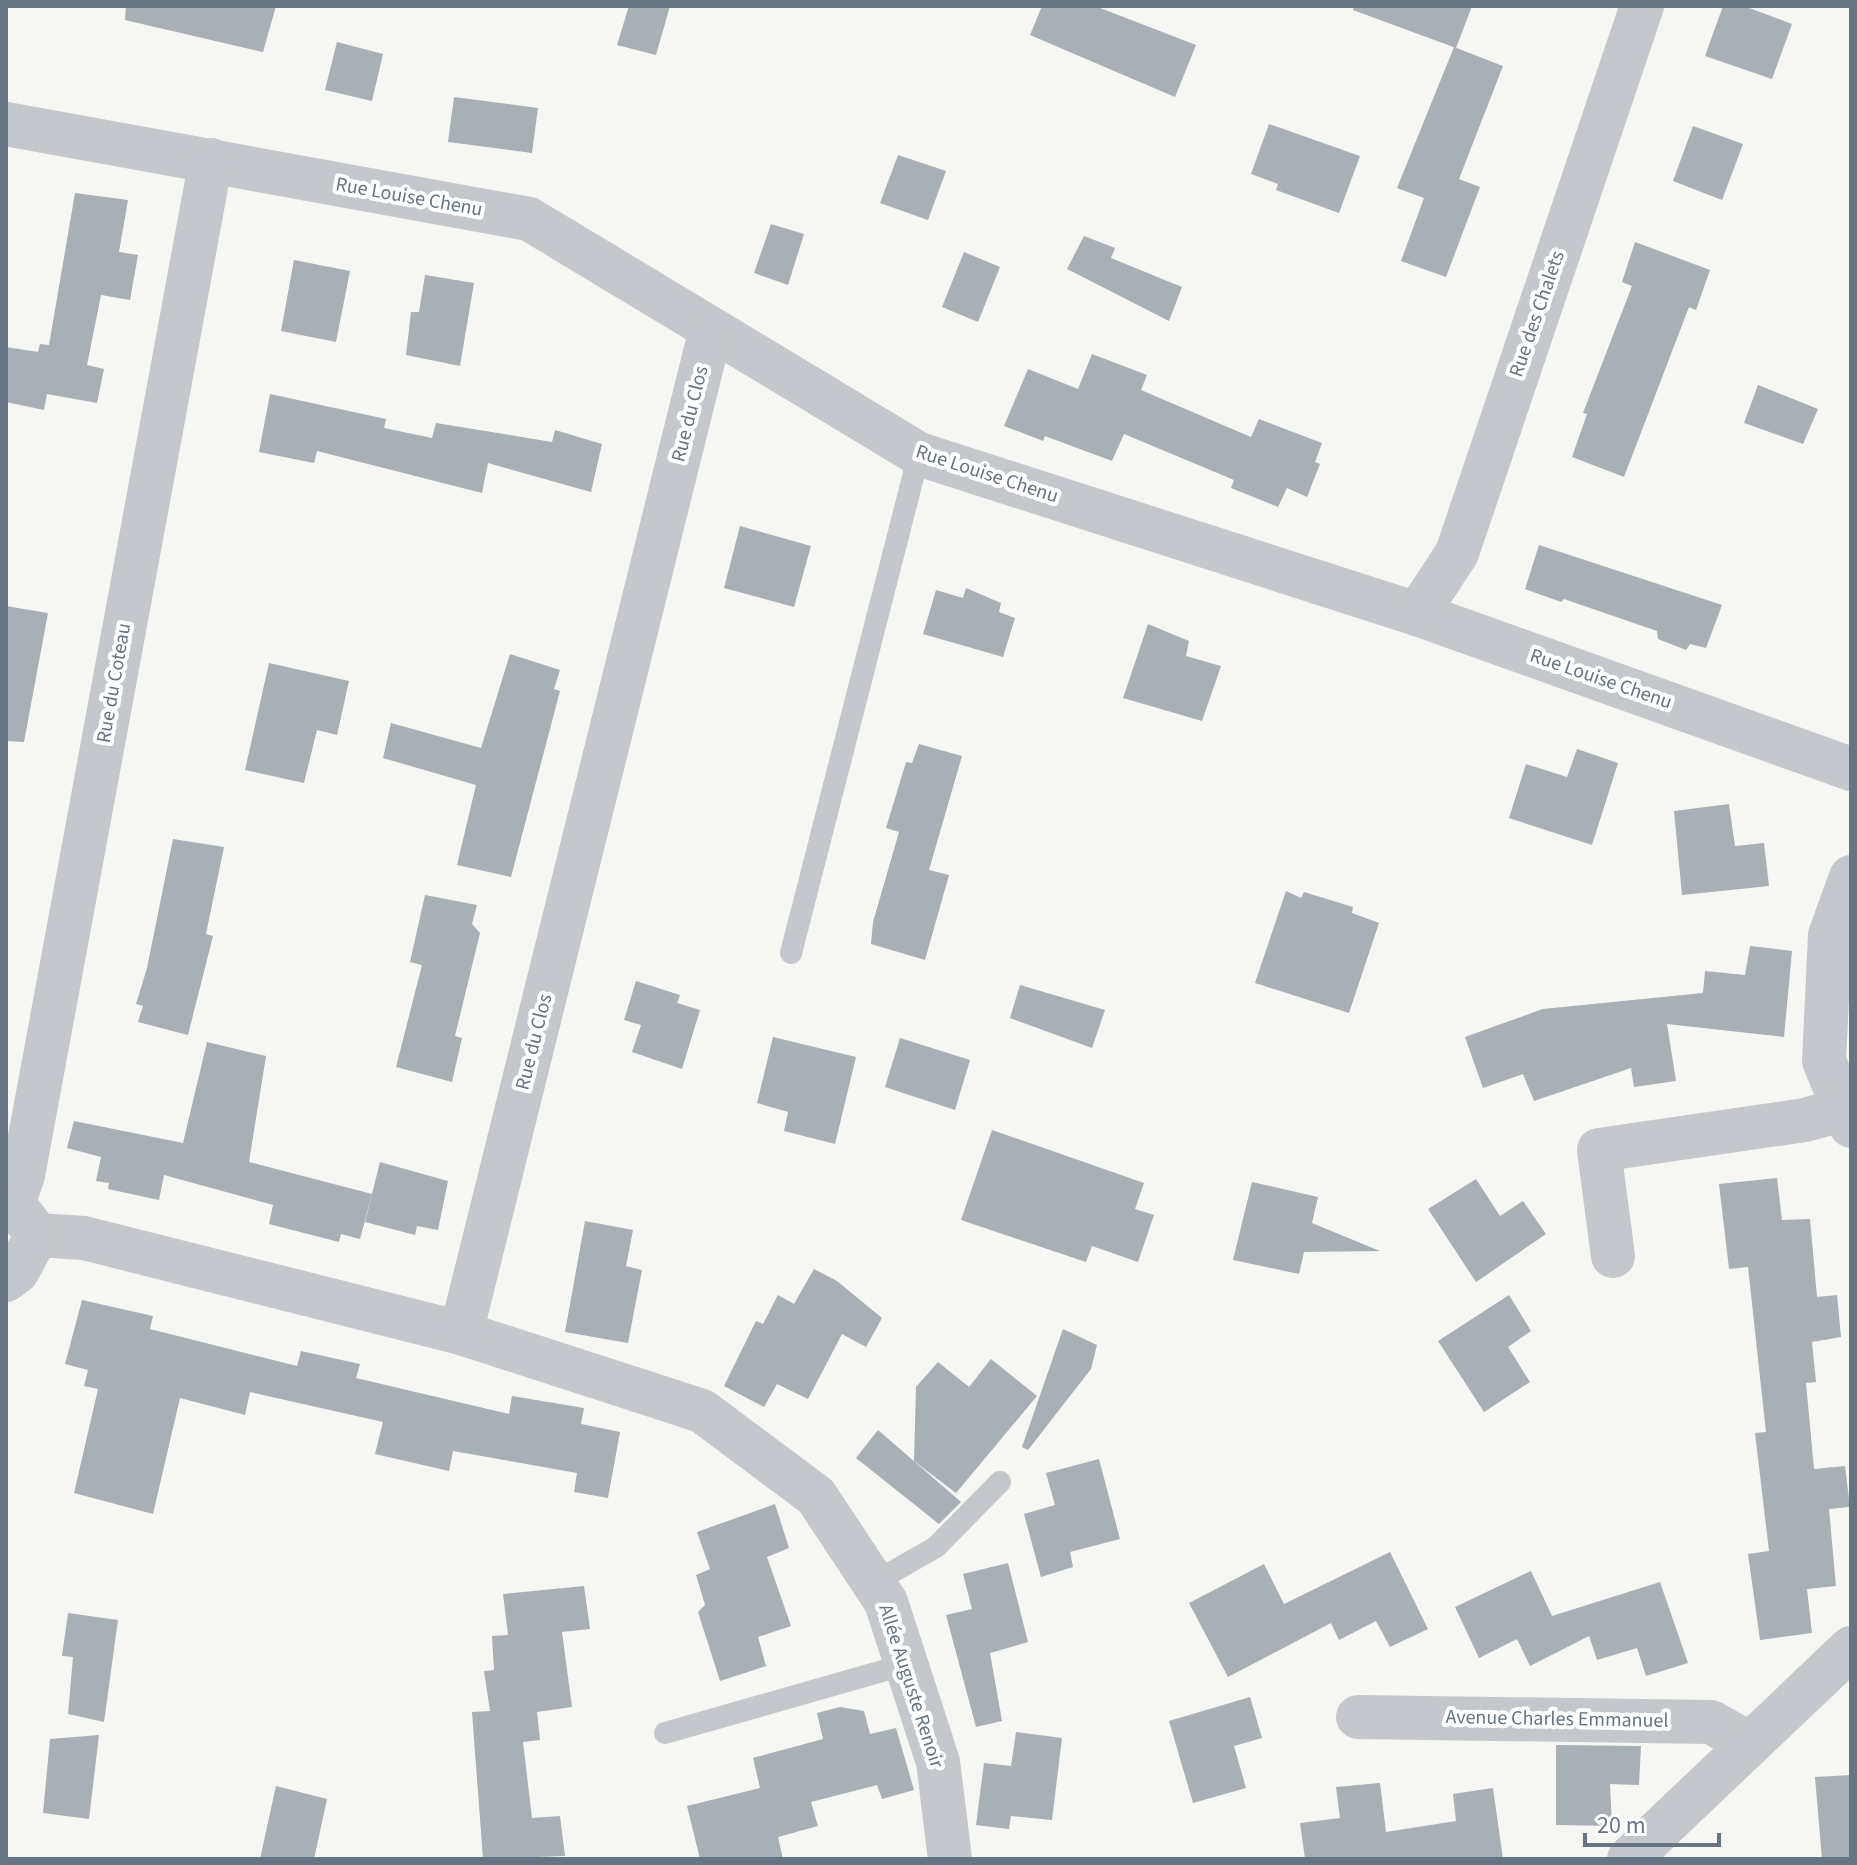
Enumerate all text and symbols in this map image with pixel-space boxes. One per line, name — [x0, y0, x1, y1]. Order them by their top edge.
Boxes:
street label: Rue Louise Chenu — [333, 170, 485, 224]
street label: Rue des Chalets — [1502, 247, 1572, 381]
street label: Rue du Clos — [665, 363, 715, 465]
street label: Rue Louise Chenu — [912, 438, 1062, 510]
street label: Rue du Coteau — [90, 621, 138, 745]
street label: Rue Louise Chenu — [1526, 642, 1676, 716]
street label: Rue du Clos — [509, 991, 559, 1093]
street label: Allée Auguste Renoir — [871, 1601, 951, 1772]
street label: Avenue Charles Emmanuel — [1445, 1703, 1669, 1735]
scale bar — [1585, 1797, 1719, 1847]
text: 20 m — [1597, 1808, 1646, 1843]

